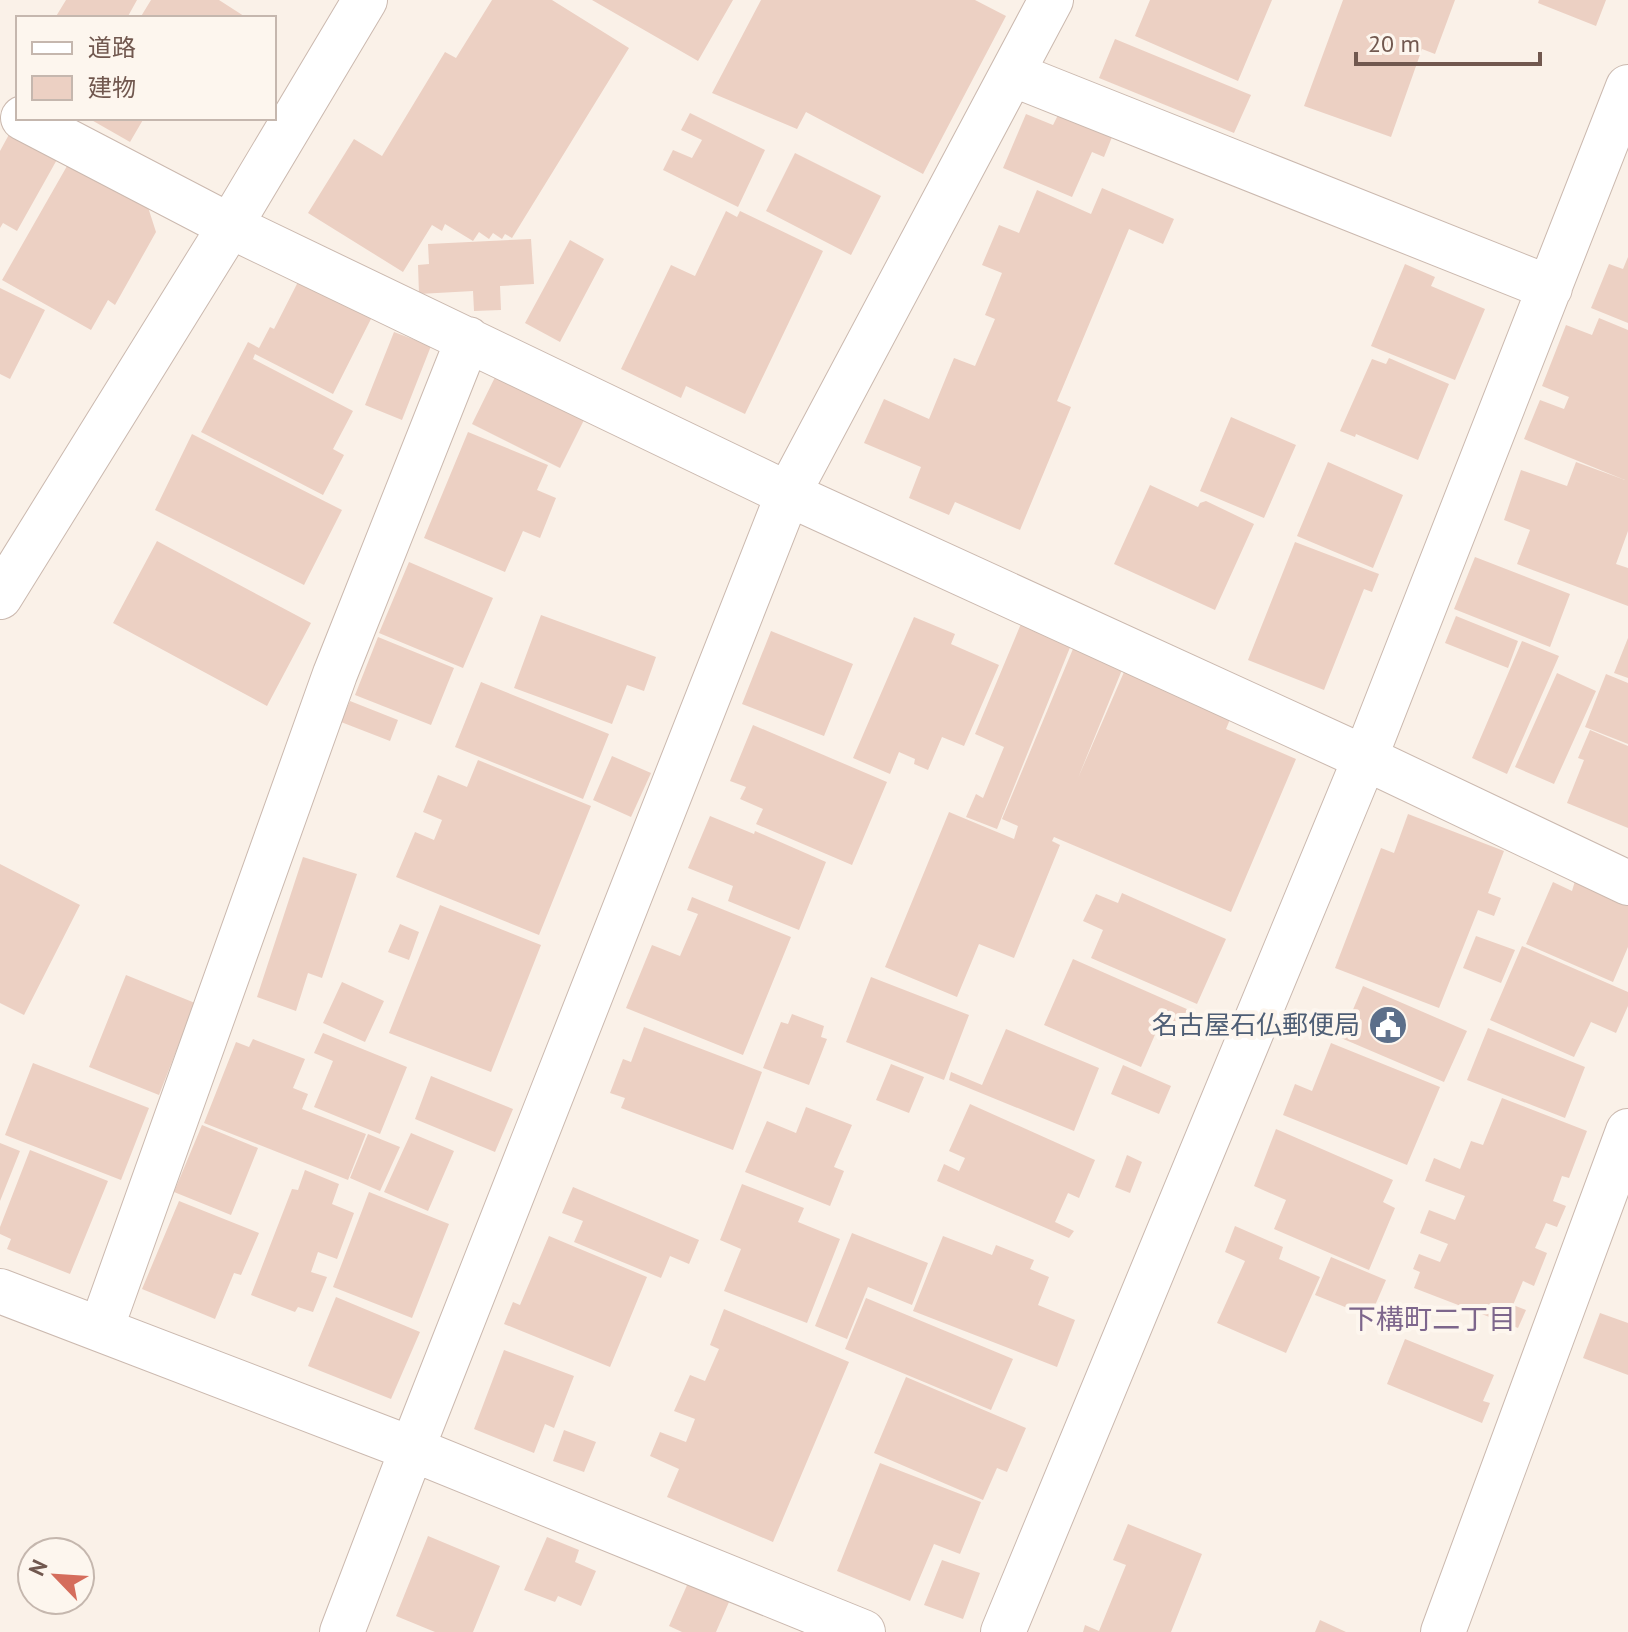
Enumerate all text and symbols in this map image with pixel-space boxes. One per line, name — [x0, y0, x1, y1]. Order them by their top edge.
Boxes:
legend — [16, 16, 276, 120]
scale bar — [1356, 16, 1540, 66]
text: 20 m — [1368, 28, 1420, 59]
text: 道路 — [88, 32, 136, 63]
text: 建物 — [88, 72, 136, 103]
public building icon: 名古屋石仏郵便局 — [1367, 1004, 1409, 1046]
place label: 名古屋石仏郵便局 — [1152, 1008, 1360, 1041]
district label: 下構町二丁目 — [1348, 1300, 1516, 1337]
north arrow — [16, 1536, 96, 1616]
text: N — [22, 1555, 54, 1580]

